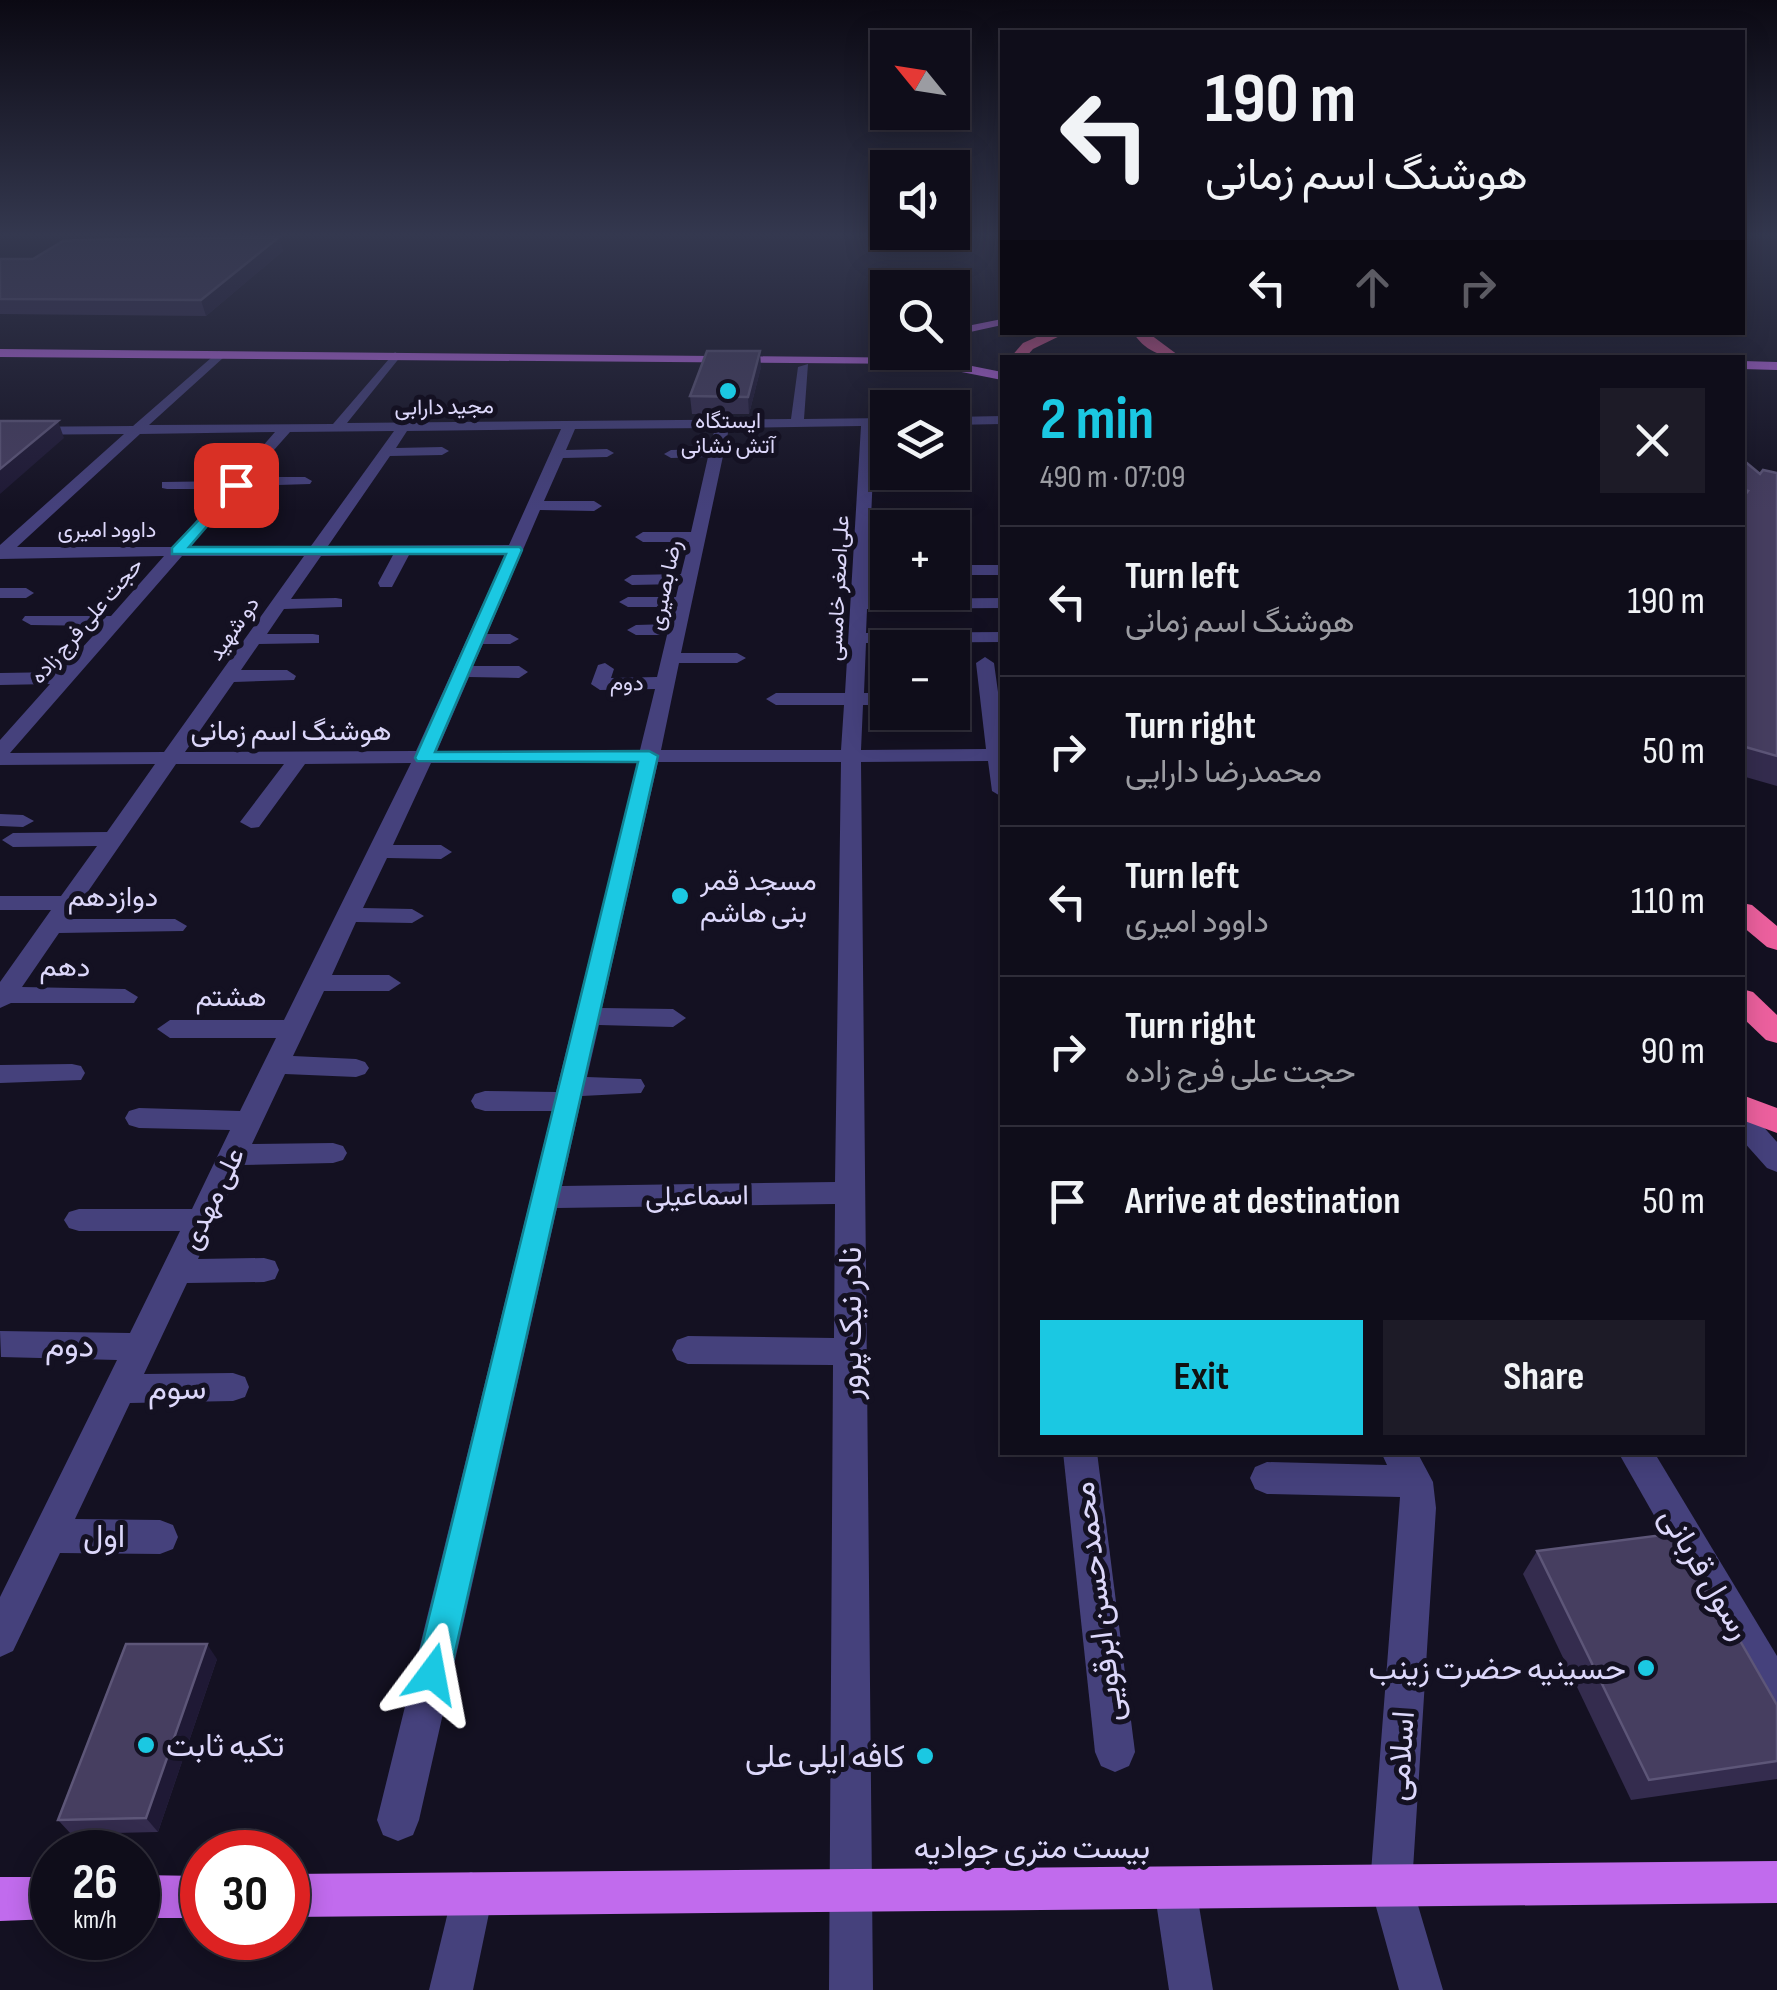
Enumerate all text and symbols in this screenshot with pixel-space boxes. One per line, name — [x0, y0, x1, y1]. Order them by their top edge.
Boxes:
north arrow — [870, 30, 970, 130]
map controls — [870, 30, 970, 730]
text: 190 m — [1205, 58, 1356, 142]
icon: left — [1040, 70, 1170, 200]
text: هوشنگ اسم زمانی — [1205, 148, 1528, 203]
button: sound — [870, 150, 970, 250]
icon: left — [1240, 260, 1295, 315]
icon: ahead — [1345, 260, 1400, 315]
icon: right — [1450, 260, 1505, 315]
button: search — [870, 270, 970, 370]
marker: ایستگاه آتش نشانی — [717, 380, 739, 402]
text: 2 min — [1040, 384, 1154, 456]
button: close — [1600, 388, 1705, 493]
button: layers — [870, 390, 970, 490]
street label: مجید دارابی — [394, 393, 494, 422]
place label: ایستگاه آتش نشانی — [681, 408, 777, 460]
pin — [194, 443, 279, 528]
icon: arrive — [209, 458, 264, 513]
text: 490 m · 07:09 — [1040, 458, 1185, 497]
button: + — [870, 510, 970, 610]
street label: علی‌اصغر خامسی — [821, 515, 856, 662]
street label: داوود امیری — [58, 517, 156, 544]
street label: رضا بصیری — [643, 538, 688, 633]
street label: حجت علی فرج زاده — [25, 552, 149, 690]
text: Turn left — [1125, 554, 1239, 599]
icon: left — [1040, 574, 1095, 629]
text: 190 m — [1627, 579, 1705, 624]
street label: دو شهید — [203, 592, 266, 666]
text: هوشنگ اسم زمانی — [1125, 603, 1355, 642]
button: − — [870, 630, 970, 730]
street label: دوم — [610, 669, 644, 698]
text: Turn right — [1125, 704, 1256, 749]
street label: هوشنگ اسم زمانی — [191, 715, 391, 749]
icon: right — [1040, 724, 1095, 779]
text: 50 m — [1642, 729, 1705, 774]
text: محمدرضا دارایی — [1125, 753, 1322, 792]
text: Turn left — [1125, 854, 1239, 899]
place label: مسجد قمر بنی هاشم — [699, 865, 817, 931]
icon: left — [1040, 874, 1095, 929]
text: 110 m — [1631, 879, 1705, 924]
street label: دوازدهم — [68, 881, 158, 915]
marker: مسجد قمر بنی هاشم — [669, 885, 691, 907]
text: داوود امیری — [1125, 903, 1269, 942]
street label: دهم — [39, 951, 91, 985]
street label: هشتم — [196, 981, 266, 1015]
text: Turn right — [1125, 1004, 1256, 1049]
icon: right — [1040, 1024, 1095, 1079]
text: 90 m — [1641, 1029, 1705, 1074]
text: حجت علی فرج زاده — [1125, 1053, 1356, 1092]
street label: علی مهدی — [174, 1142, 252, 1255]
icon: arrive — [1040, 1174, 1095, 1229]
street label: اسماعیلی — [645, 1179, 749, 1214]
text: Arrive at destination — [1125, 1179, 1400, 1224]
text: 50 m — [1642, 1179, 1705, 1224]
street label: نادر نیک پرور — [832, 1247, 872, 1400]
button: Exit — [1040, 1320, 1363, 1435]
button: Share — [1383, 1320, 1705, 1435]
street label: دوم — [45, 1326, 95, 1367]
street label: سوم — [147, 1369, 207, 1410]
street label: محمدحسن ابرقویی — [1064, 1479, 1133, 1724]
street label: رسول قربانی — [1650, 1501, 1759, 1647]
street label: اول — [83, 1518, 125, 1557]
position arrow — [380, 1622, 484, 1726]
place label: حسینیه حضرت زینب — [1369, 1650, 1626, 1689]
marker: حسینیه حضرت زینب — [1635, 1657, 1657, 1679]
street label: اسلامی — [1379, 1710, 1424, 1803]
place label: تکیه ثابت — [166, 1727, 284, 1766]
marker: تکیه ثابت — [135, 1734, 157, 1756]
place label: کافه ایلی علی — [745, 1738, 905, 1777]
marker: کافه ایلی علی — [914, 1745, 936, 1767]
street label: بیست متری جوادیه — [914, 1829, 1150, 1868]
speed limit sign: 30 — [180, 1830, 310, 1960]
text: 26 — [72, 1853, 118, 1913]
text: km/h — [73, 1905, 117, 1936]

